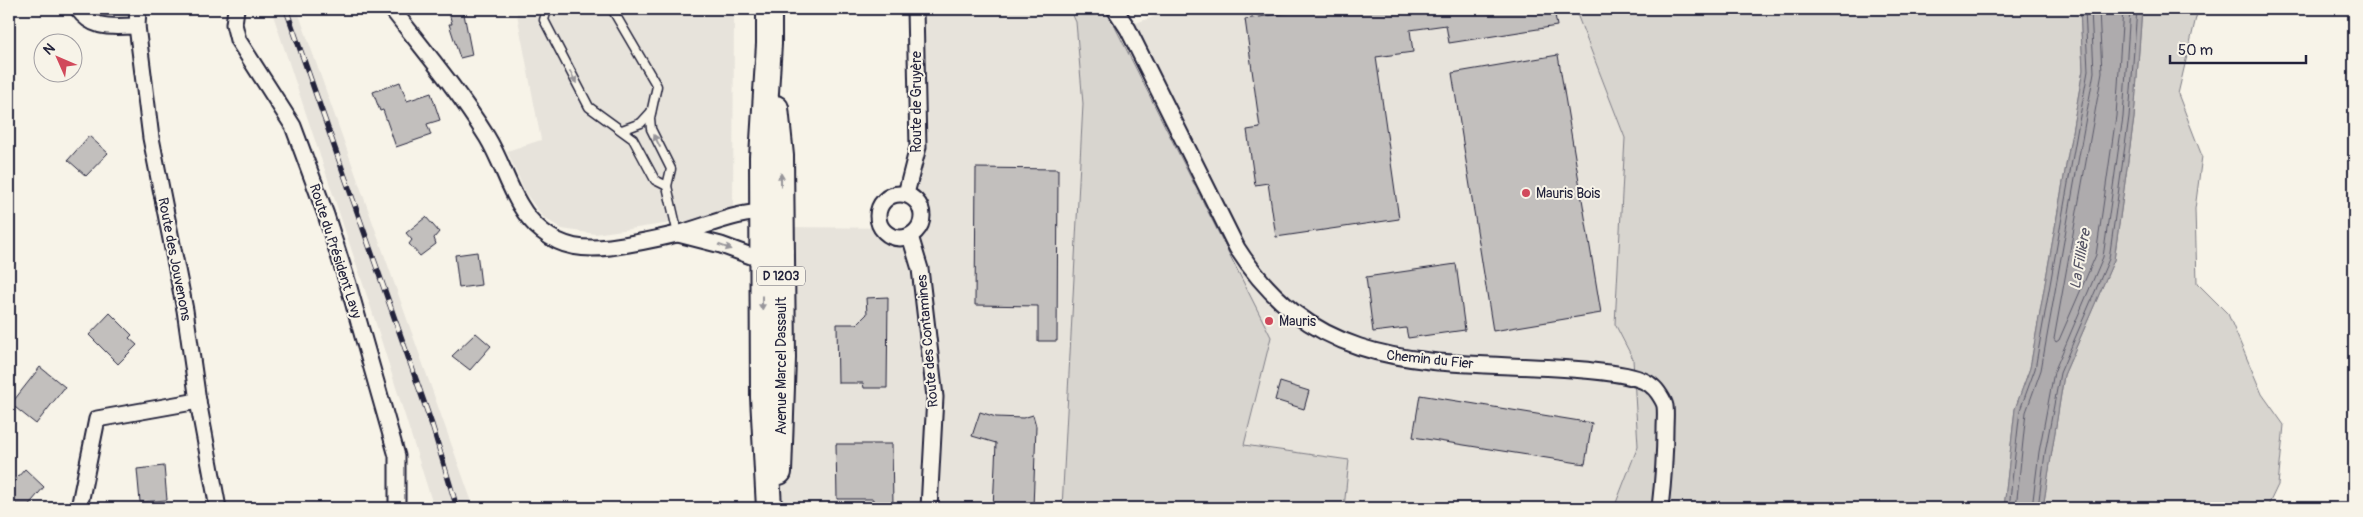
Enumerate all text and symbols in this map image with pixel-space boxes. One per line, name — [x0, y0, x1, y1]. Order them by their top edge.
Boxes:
north arrow — [32, 32, 82, 82]
scale bar — [2170, 32, 2307, 64]
text: N — [40, 40, 59, 59]
text: 50 m — [2178, 41, 2213, 60]
street label: Route de Gruyère — [908, 51, 925, 153]
one-way arrow — [569, 70, 577, 84]
one-way arrow — [653, 134, 661, 148]
one-way arrow — [777, 171, 785, 187]
street label: Route du Président Lavy — [306, 182, 365, 321]
place label: Mauris Bois — [1536, 185, 1601, 202]
marker: Mauris Bois — [1520, 187, 1532, 199]
street label: Route des Jouvenons — [154, 196, 195, 323]
water label: La Fillière — [2066, 226, 2095, 291]
one-way arrow — [717, 243, 732, 251]
road number: D 1203 — [757, 266, 805, 286]
street label: Route des Contamines — [913, 273, 942, 408]
one-way arrow — [758, 295, 766, 311]
street label: Avenue Marcel Dassault — [773, 297, 790, 435]
place label: Mauris — [1279, 313, 1317, 330]
marker: Mauris — [1263, 315, 1275, 327]
street label: Chemin du Fier — [1386, 346, 1474, 373]

